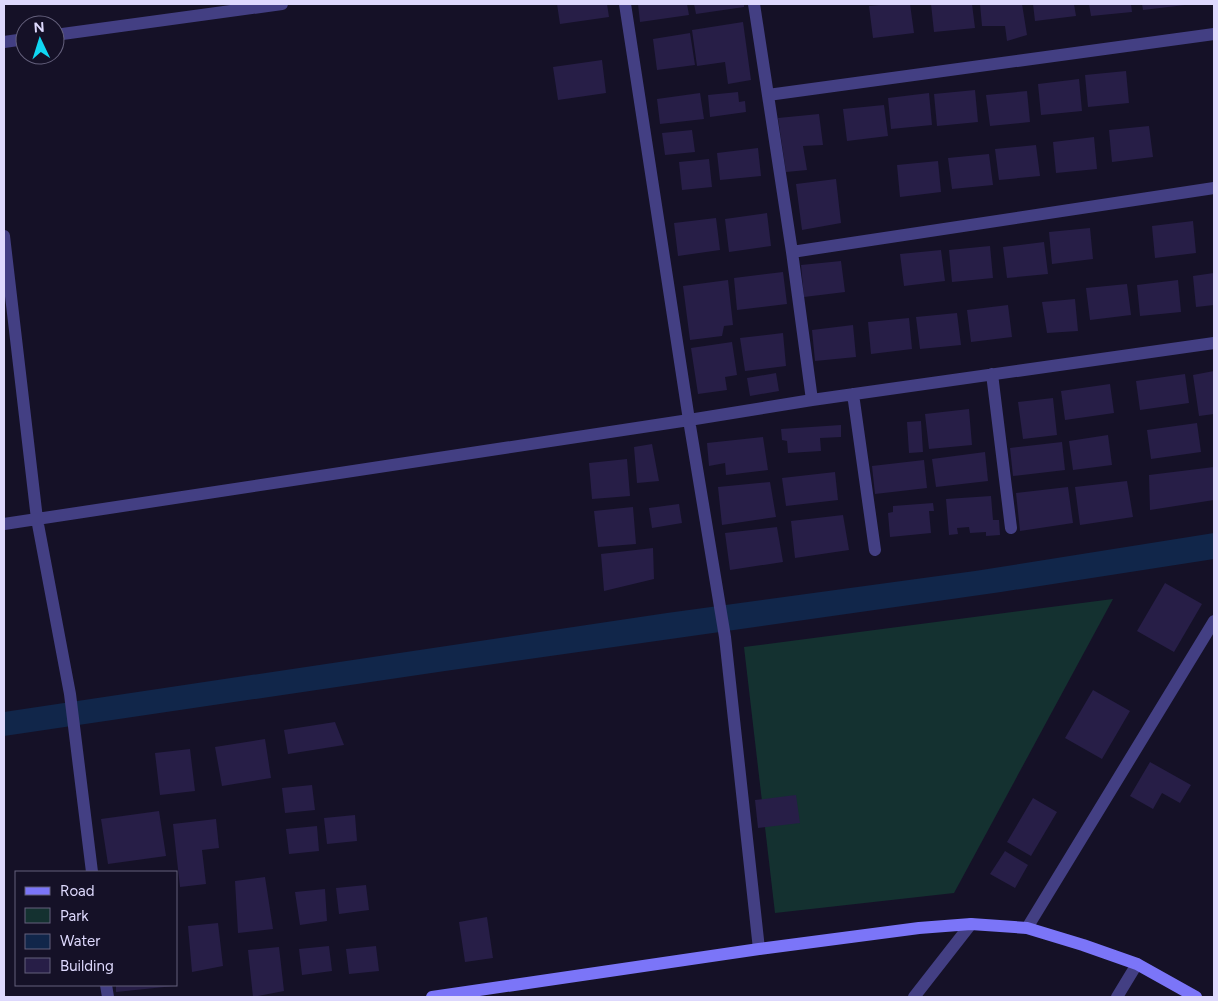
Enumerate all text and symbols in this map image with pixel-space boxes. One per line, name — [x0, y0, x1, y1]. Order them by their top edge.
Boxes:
north arrow — [15, 15, 65, 65]
text: N — [33, 19, 45, 36]
legend — [15, 871, 178, 986]
text: Road — [60, 882, 95, 900]
text: Park — [60, 907, 89, 925]
text: Water — [60, 932, 100, 950]
text: Building — [60, 957, 114, 975]

